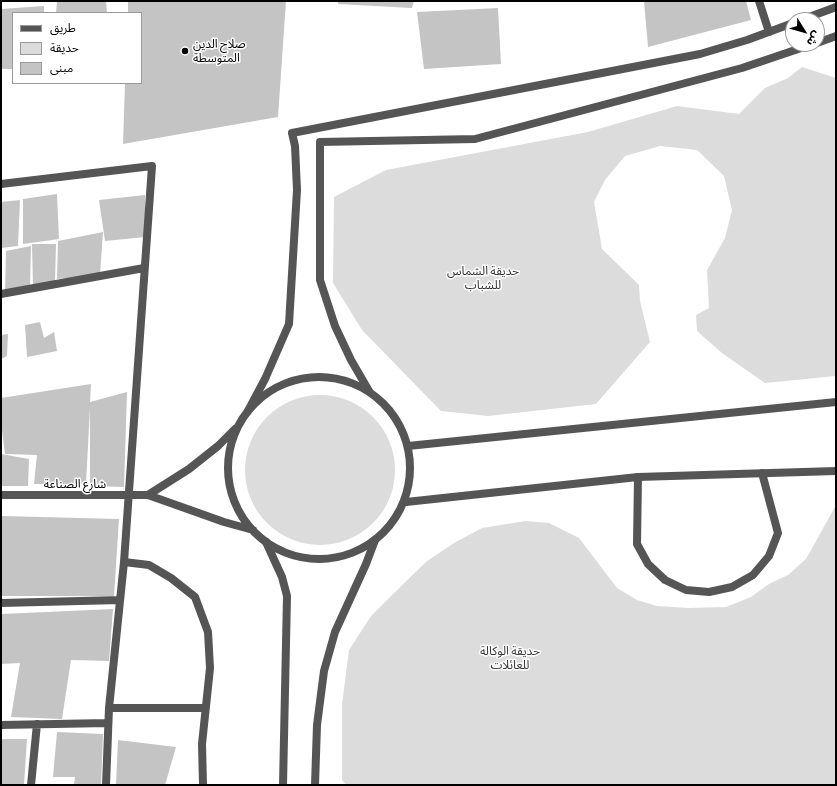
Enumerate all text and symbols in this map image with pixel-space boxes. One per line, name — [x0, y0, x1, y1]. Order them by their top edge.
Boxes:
legend — [12, 12, 142, 84]
north arrow — [785, 12, 825, 52]
text: طريق — [50, 20, 76, 34]
text: ش — [804, 29, 824, 49]
place label: صلاح الدين المتوسطة — [193, 37, 246, 65]
text: حديقة — [50, 40, 79, 54]
marker: صلاح الدين المتوسطة — [180, 46, 190, 56]
text: مبنى — [50, 60, 73, 74]
park label: حديقة الشماس للشباب — [447, 264, 519, 292]
street label: شارع الصناعة — [44, 477, 106, 491]
park label: حديقة الوكالة للعائلات — [480, 644, 540, 672]

